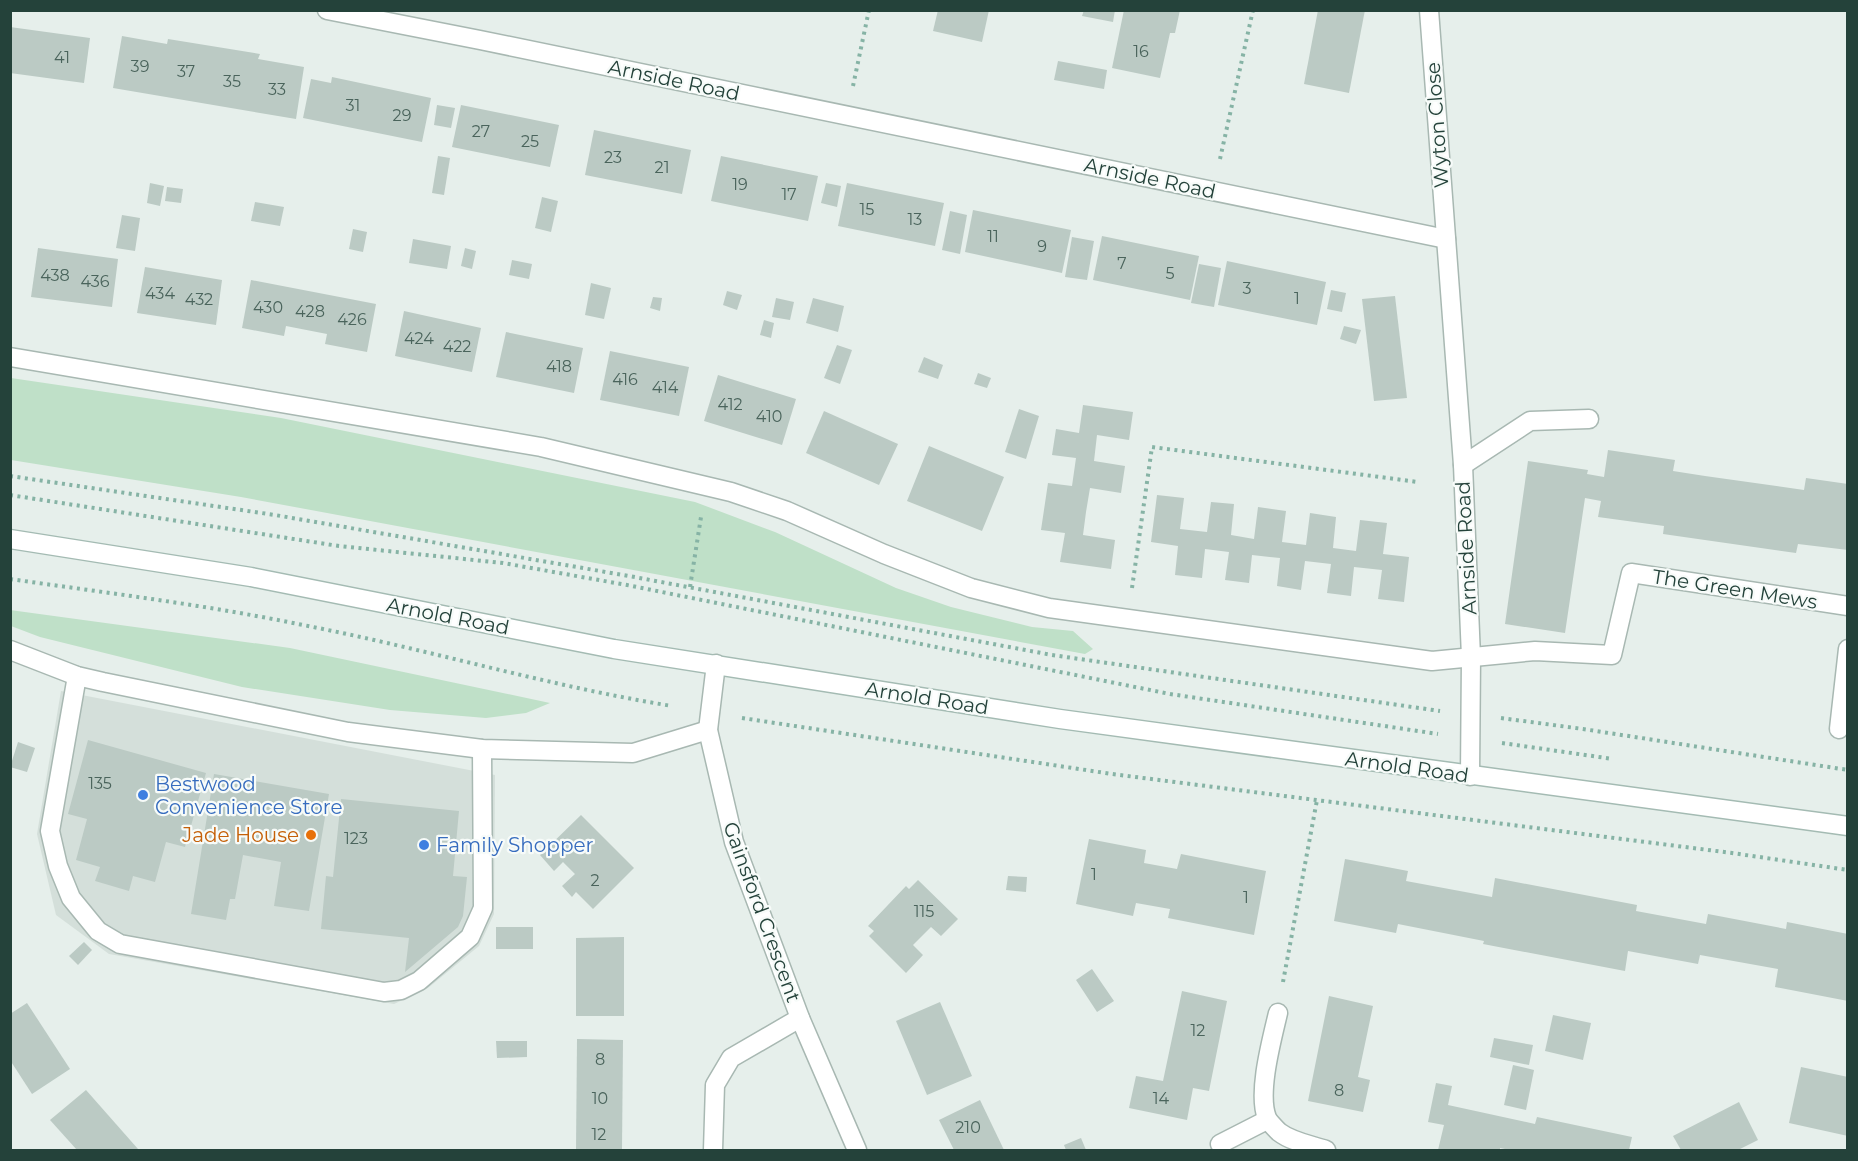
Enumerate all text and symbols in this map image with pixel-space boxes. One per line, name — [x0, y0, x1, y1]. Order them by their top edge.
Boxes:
house number: 16 — [1133, 42, 1149, 61]
house number: 41 — [54, 48, 70, 67]
street label: Arnside Road — [606, 54, 742, 106]
house number: 39 — [131, 57, 149, 76]
street label: Wyton Close — [1421, 61, 1453, 189]
house number: 37 — [177, 62, 195, 81]
house number: 35 — [223, 72, 241, 91]
house number: 33 — [268, 80, 286, 99]
house number: 31 — [346, 96, 360, 115]
house number: 29 — [393, 106, 411, 125]
house number: 27 — [472, 122, 490, 141]
house number: 25 — [521, 132, 539, 151]
house number: 23 — [604, 148, 622, 167]
street label: Arnside Road — [1082, 152, 1218, 204]
house number: 21 — [655, 158, 669, 177]
house number: 19 — [732, 175, 748, 194]
house number: 17 — [781, 185, 797, 204]
house number: 15 — [860, 200, 874, 219]
house number: 13 — [908, 210, 922, 229]
house number: 11 — [987, 227, 999, 246]
house number: 9 — [1037, 237, 1047, 256]
house number: 7 — [1117, 254, 1127, 273]
house number: 5 — [1165, 264, 1175, 283]
house number: 438 — [40, 266, 70, 285]
house number: 436 — [80, 272, 110, 291]
house number: 3 — [1242, 279, 1252, 298]
house number: 434 — [145, 284, 175, 303]
house number: 1 — [1294, 289, 1300, 308]
house number: 432 — [185, 290, 213, 309]
house number: 430 — [253, 298, 283, 317]
house number: 428 — [295, 302, 325, 321]
house number: 426 — [337, 310, 367, 329]
house number: 424 — [404, 329, 434, 348]
house number: 422 — [443, 337, 471, 356]
house number: 418 — [546, 357, 572, 376]
house number: 416 — [612, 370, 638, 389]
house number: 414 — [652, 378, 679, 397]
house number: 412 — [717, 395, 743, 414]
house number: 410 — [756, 407, 782, 426]
street label: Arnside Road — [1451, 480, 1481, 616]
street label: The Green Mews — [1651, 564, 1819, 614]
street label: Arnold Road — [384, 592, 512, 640]
street label: Arnold Road — [864, 676, 990, 720]
street label: Arnold Road — [1344, 746, 1470, 788]
place label: Bestwood Convenience Store — [155, 772, 343, 819]
house number: 135 — [88, 774, 112, 793]
marker: Bestwood Convenience Store — [136, 788, 150, 802]
street label: Gainsford Crescent — [718, 819, 806, 1005]
place label: Jade House — [181, 823, 299, 847]
marker: Jade House — [304, 828, 318, 842]
house number: 123 — [344, 829, 368, 848]
place label: Family Shopper — [436, 833, 594, 857]
marker: Family Shopper — [417, 838, 431, 852]
house number: 1 — [1091, 865, 1097, 884]
house number: 2 — [590, 871, 600, 890]
house number: 1 — [1243, 888, 1249, 907]
house number: 115 — [914, 902, 934, 921]
house number: 12 — [1191, 1021, 1205, 1040]
house number: 8 — [595, 1050, 605, 1069]
house number: 8 — [1334, 1081, 1344, 1100]
house number: 10 — [592, 1089, 608, 1108]
house number: 14 — [1153, 1089, 1170, 1108]
house number: 210 — [955, 1118, 981, 1137]
house number: 12 — [592, 1125, 606, 1144]

